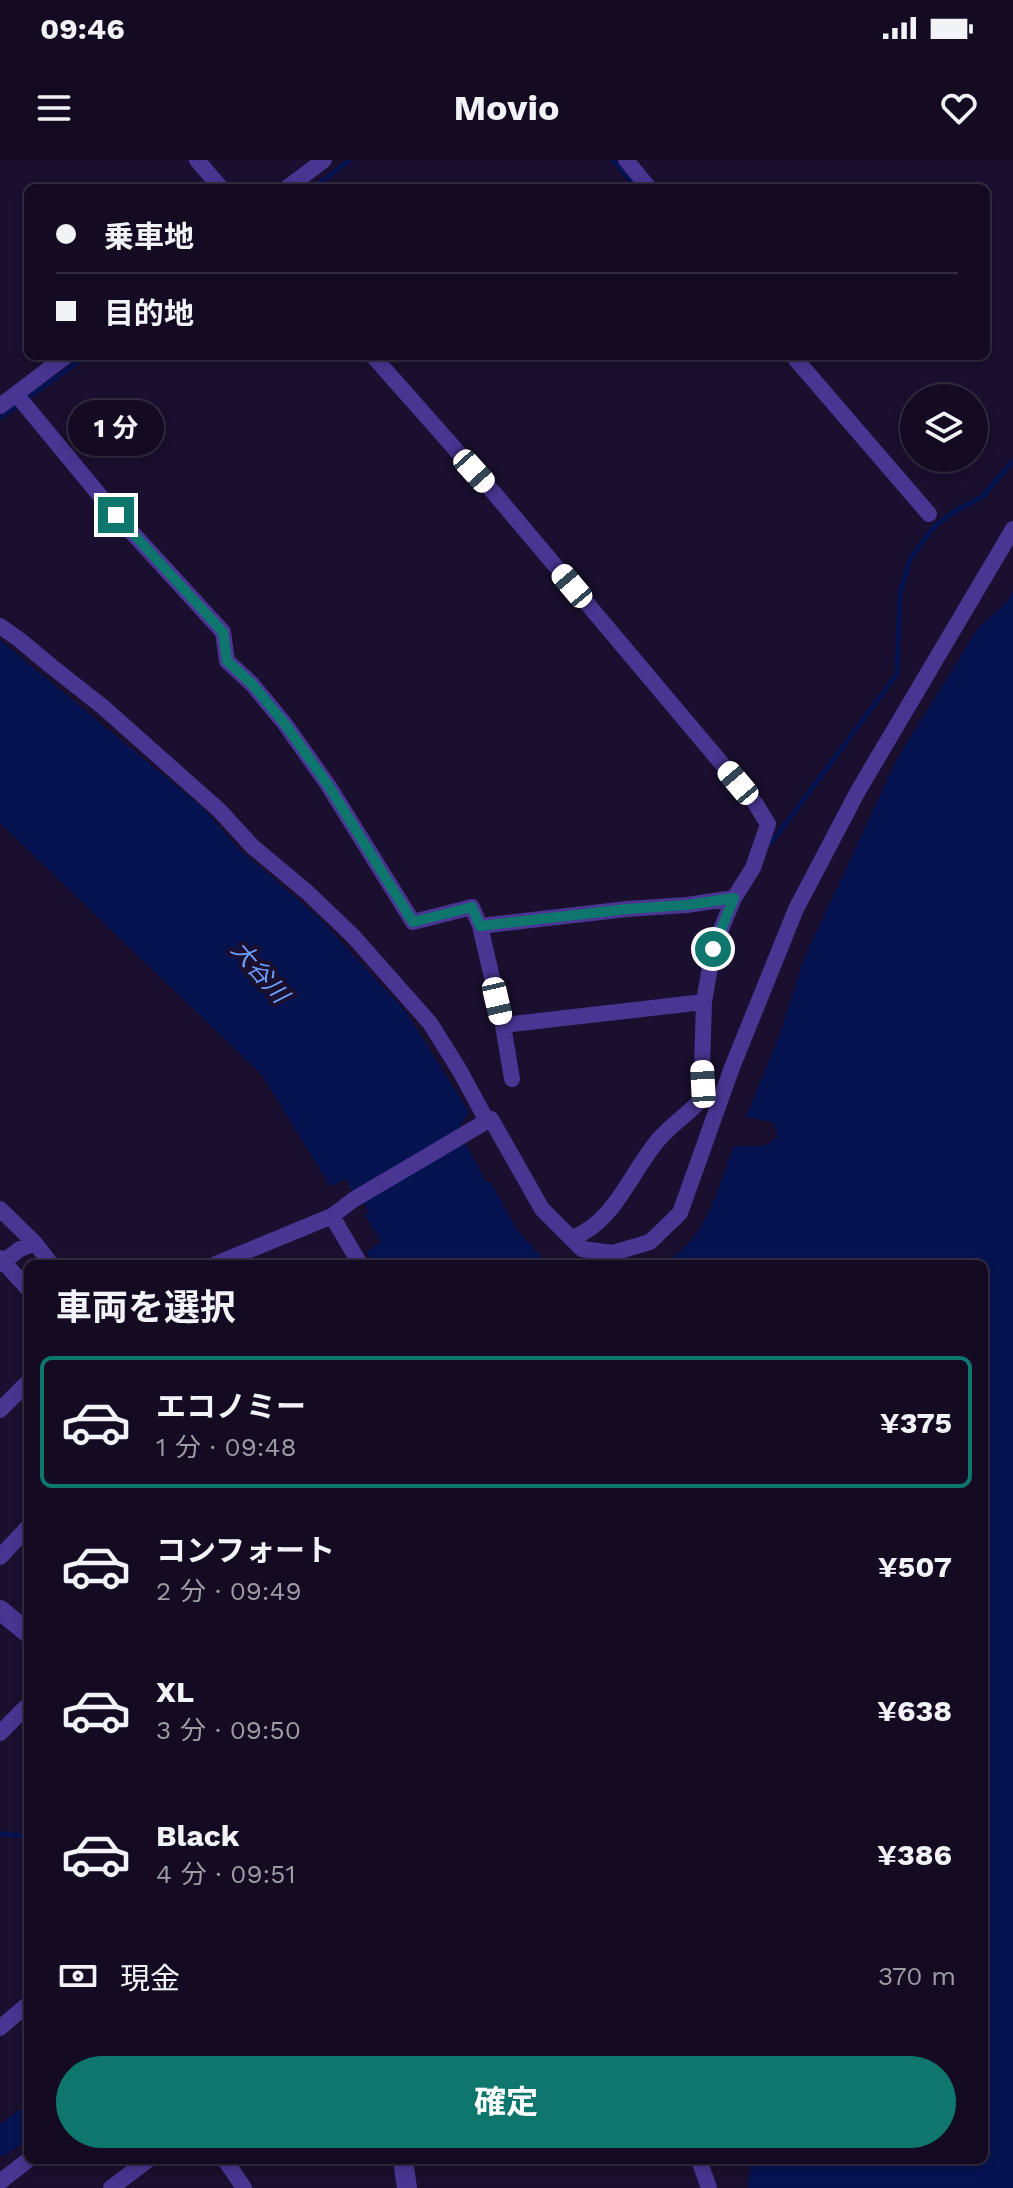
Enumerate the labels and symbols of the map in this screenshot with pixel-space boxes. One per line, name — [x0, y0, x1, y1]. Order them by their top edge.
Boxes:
callout: 1 分 — [68, 399, 164, 455]
car — [449, 445, 499, 497]
route end — [98, 497, 134, 533]
car — [547, 560, 597, 612]
car — [713, 757, 763, 809]
route start — [695, 931, 731, 967]
water label: 大谷川 — [226, 936, 296, 1011]
car — [480, 975, 514, 1027]
car — [690, 1059, 716, 1109]

